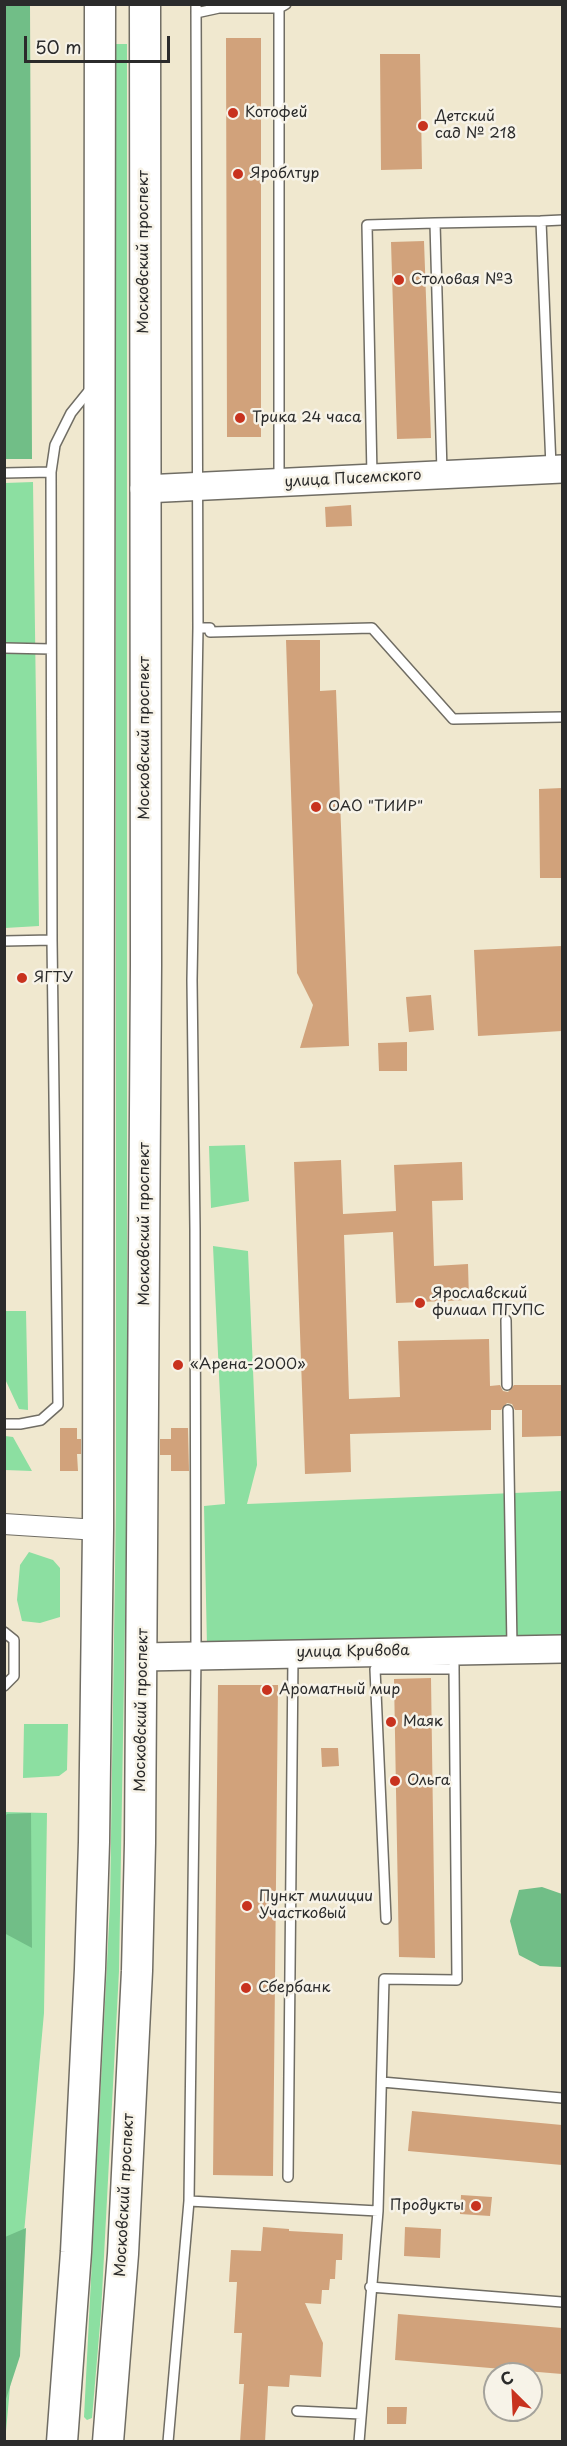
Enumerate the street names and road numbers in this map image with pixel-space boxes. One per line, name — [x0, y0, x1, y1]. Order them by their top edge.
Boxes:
street label: Московский проспект — [135, 170, 153, 334]
street label: улица Писемского — [284, 466, 422, 492]
street label: Московский проспект — [136, 656, 154, 820]
street label: Московский проспект — [136, 1142, 154, 1306]
street label: Московский проспект — [132, 1628, 152, 1792]
street label: улица Кривова — [296, 1642, 410, 1662]
street label: Московский проспект — [112, 2113, 138, 2277]

